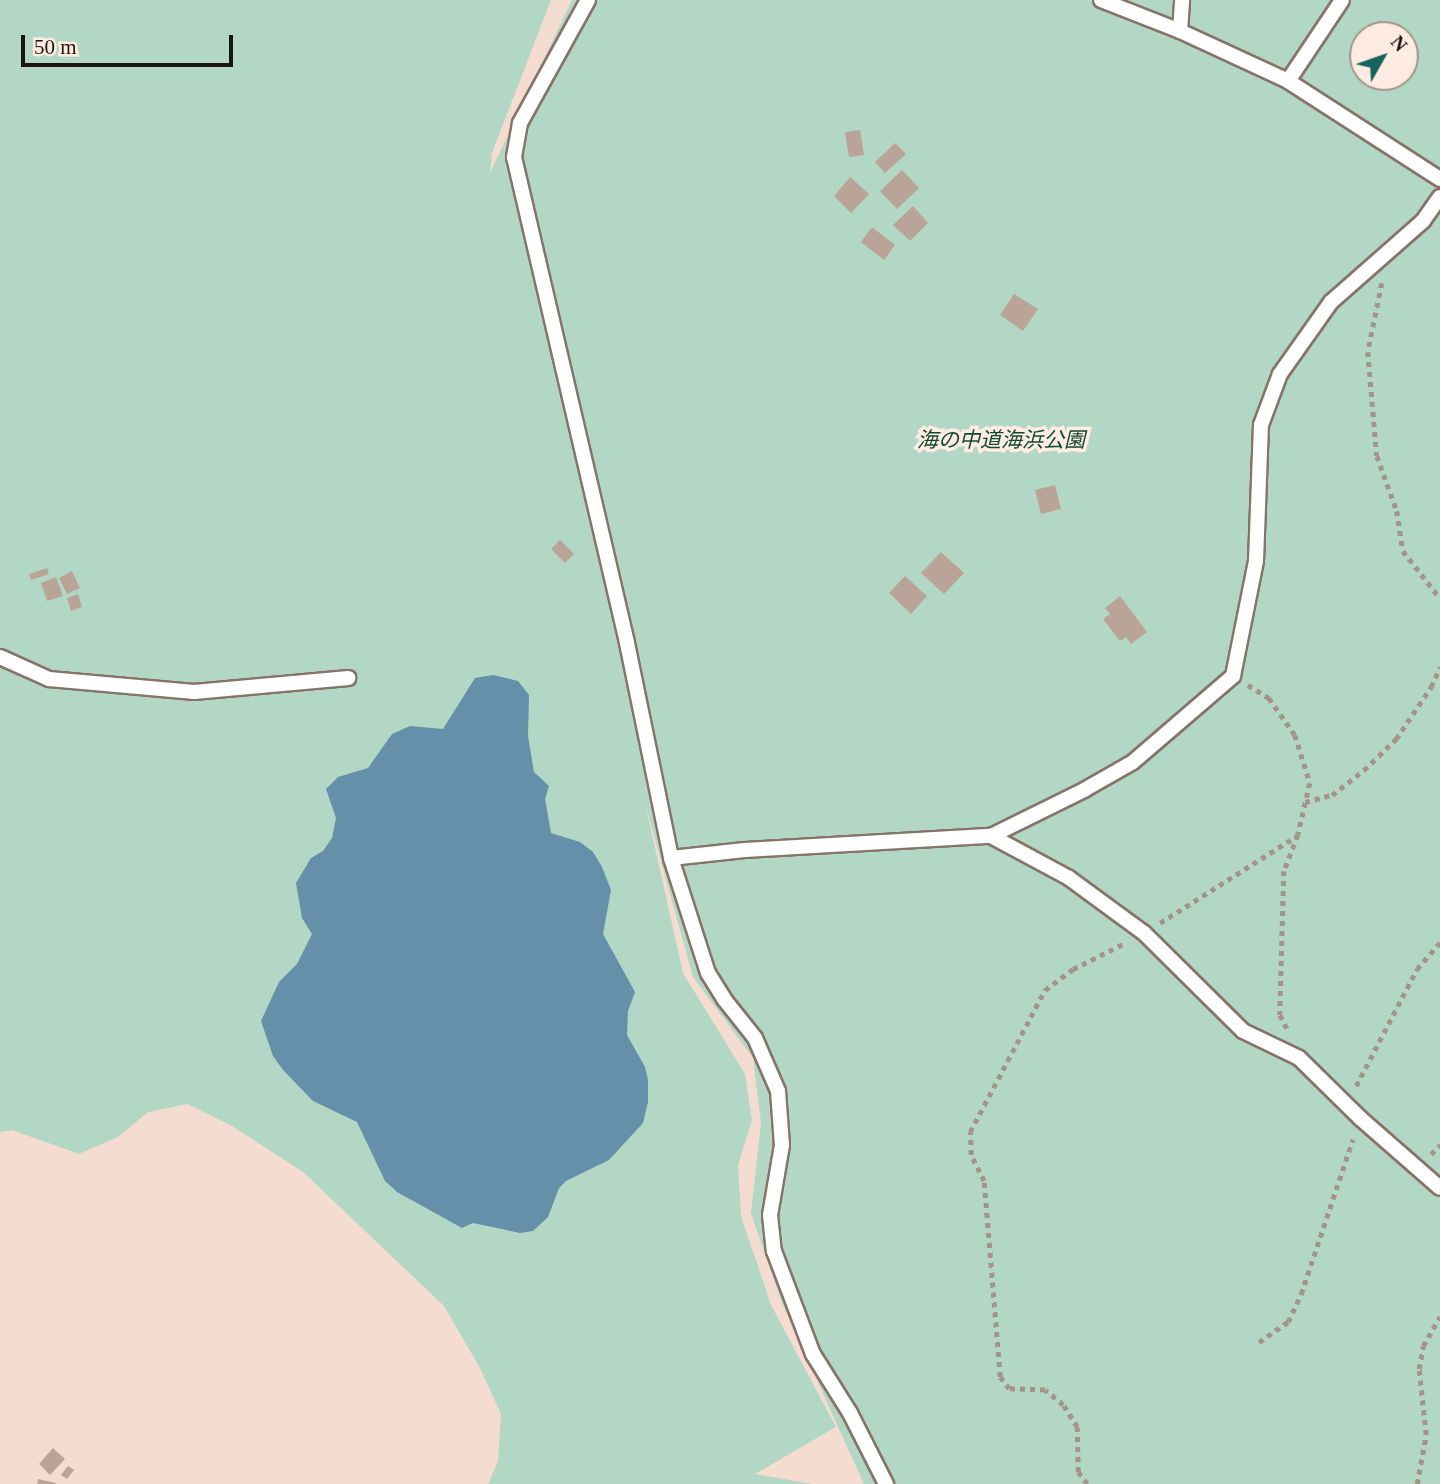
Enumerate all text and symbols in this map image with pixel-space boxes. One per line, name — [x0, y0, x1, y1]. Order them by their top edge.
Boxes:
scale bar — [24, 21, 236, 65]
north arrow — [1349, 21, 1419, 91]
text: N — [1386, 31, 1411, 55]
text: 50 m — [34, 35, 77, 59]
park label: 海の中道海浜公園 — [917, 427, 1085, 453]

